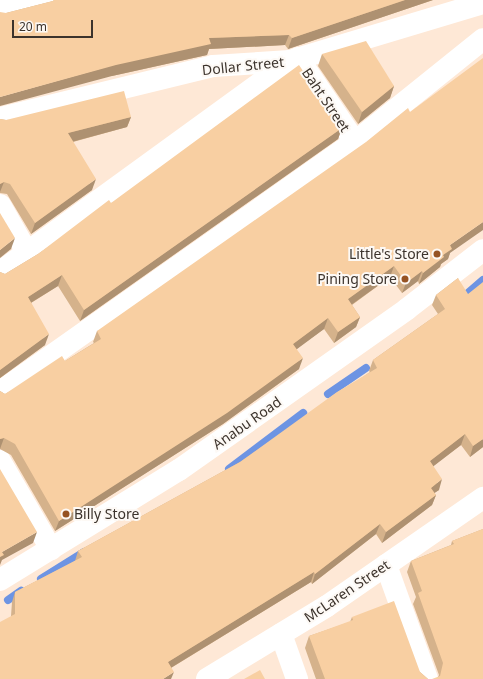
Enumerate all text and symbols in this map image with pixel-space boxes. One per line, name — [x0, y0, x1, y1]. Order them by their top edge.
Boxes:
scale bar — [14, 12, 95, 38]
text: 20 m — [19, 18, 47, 35]
street label: Dollar Street — [201, 53, 285, 79]
street label: Baht Street — [299, 65, 353, 135]
place label: Little's Store — [349, 246, 429, 262]
marker: Little's Store — [432, 249, 442, 259]
place label: Pining Store — [317, 271, 397, 287]
marker: Pining Store — [400, 274, 410, 284]
street label: Anabu Road — [209, 393, 285, 453]
place label: Billy Store — [74, 506, 139, 522]
marker: Billy Store — [61, 509, 71, 519]
street label: McLaren Street — [301, 556, 393, 626]

